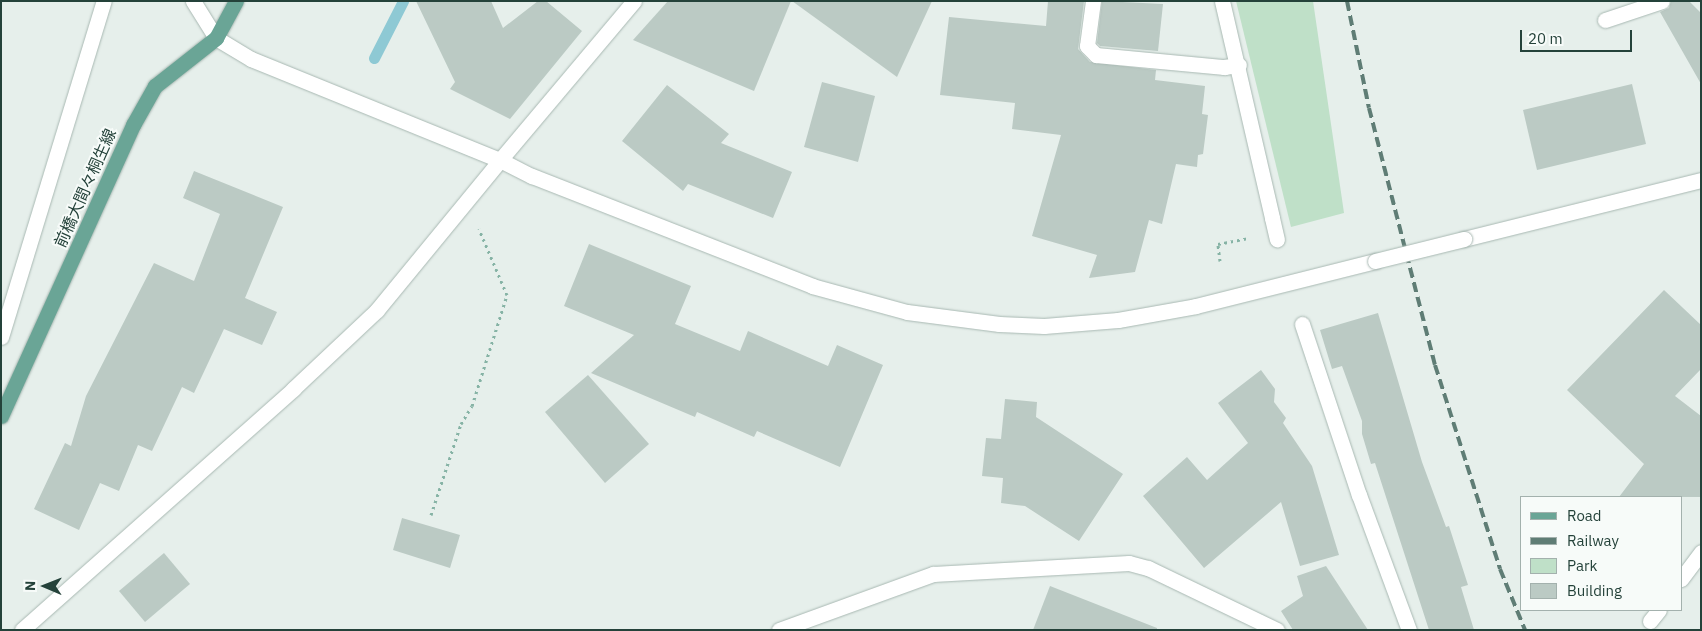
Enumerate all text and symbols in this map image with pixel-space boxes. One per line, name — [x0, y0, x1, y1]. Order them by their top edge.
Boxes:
scale bar — [1522, 20, 1634, 52]
text: 20 m — [1528, 29, 1563, 48]
street label: 前橋大間々桐生線 — [50, 126, 120, 250]
legend — [1520, 496, 1682, 611]
text: Road — [1567, 506, 1602, 525]
text: Railway — [1567, 531, 1619, 550]
text: Park — [1567, 556, 1597, 575]
north arrow — [20, 561, 70, 611]
text: N — [21, 581, 39, 591]
text: Building — [1567, 581, 1622, 600]

